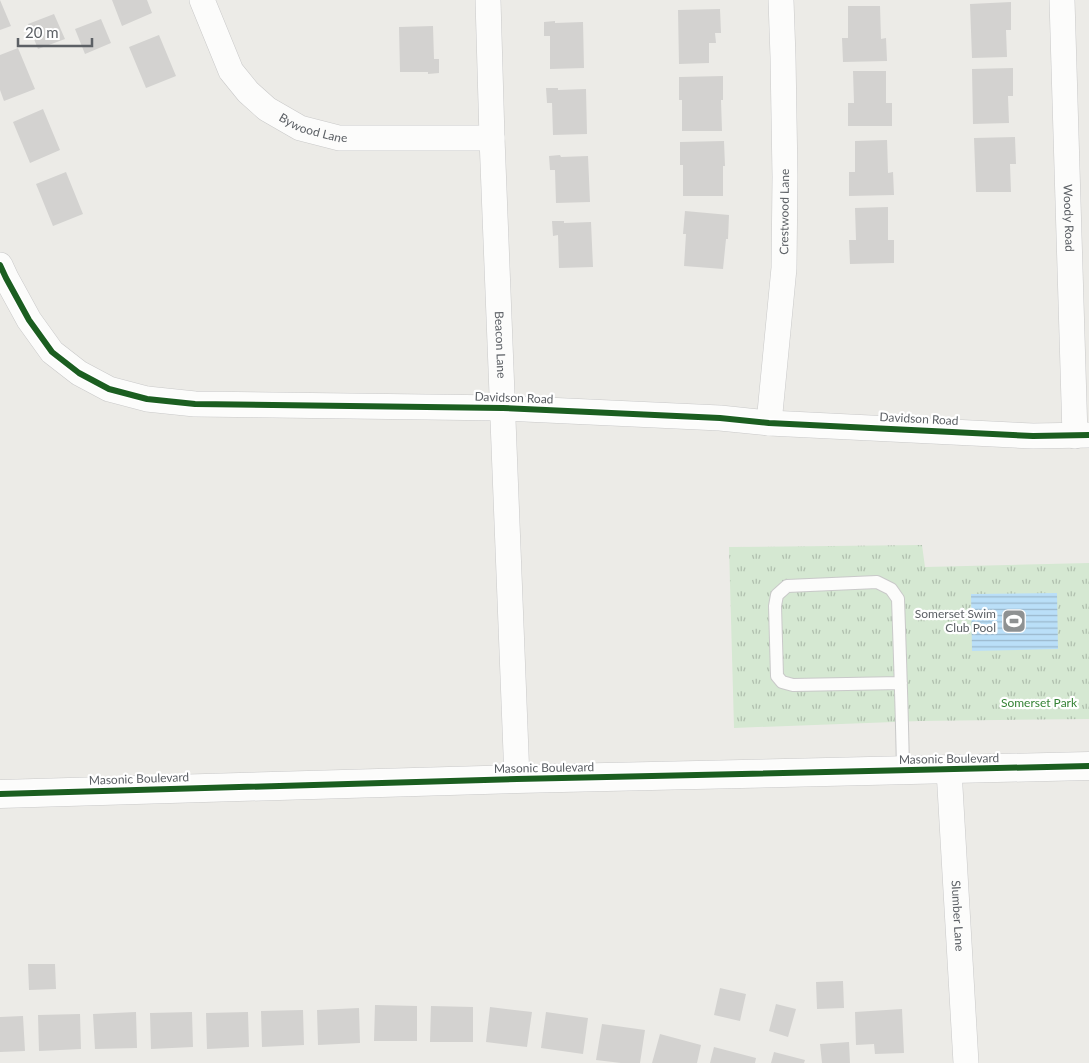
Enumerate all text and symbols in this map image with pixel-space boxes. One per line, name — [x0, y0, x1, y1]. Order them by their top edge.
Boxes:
scale bar — [18, 15, 91, 47]
text: 20 m — [25, 23, 59, 41]
street label: Bywood Lane — [276, 110, 347, 145]
street label: Crestwood Lane — [776, 169, 792, 255]
street label: Woody Road — [1060, 184, 1078, 252]
street label: Beacon Lane — [492, 311, 509, 379]
street label: Davidson Road — [474, 389, 554, 406]
street label: Davidson Road — [879, 409, 959, 428]
place label: Somerset Swim Club Pool — [915, 606, 996, 635]
sports icon: Somerset Swim Club Pool — [1001, 608, 1027, 634]
park label: Somerset Park — [1001, 695, 1078, 710]
street label: Masonic Boulevard — [899, 750, 999, 767]
street label: Masonic Boulevard — [494, 759, 594, 776]
street label: Masonic Boulevard — [89, 769, 189, 788]
street label: Slumber Lane — [948, 880, 968, 952]

